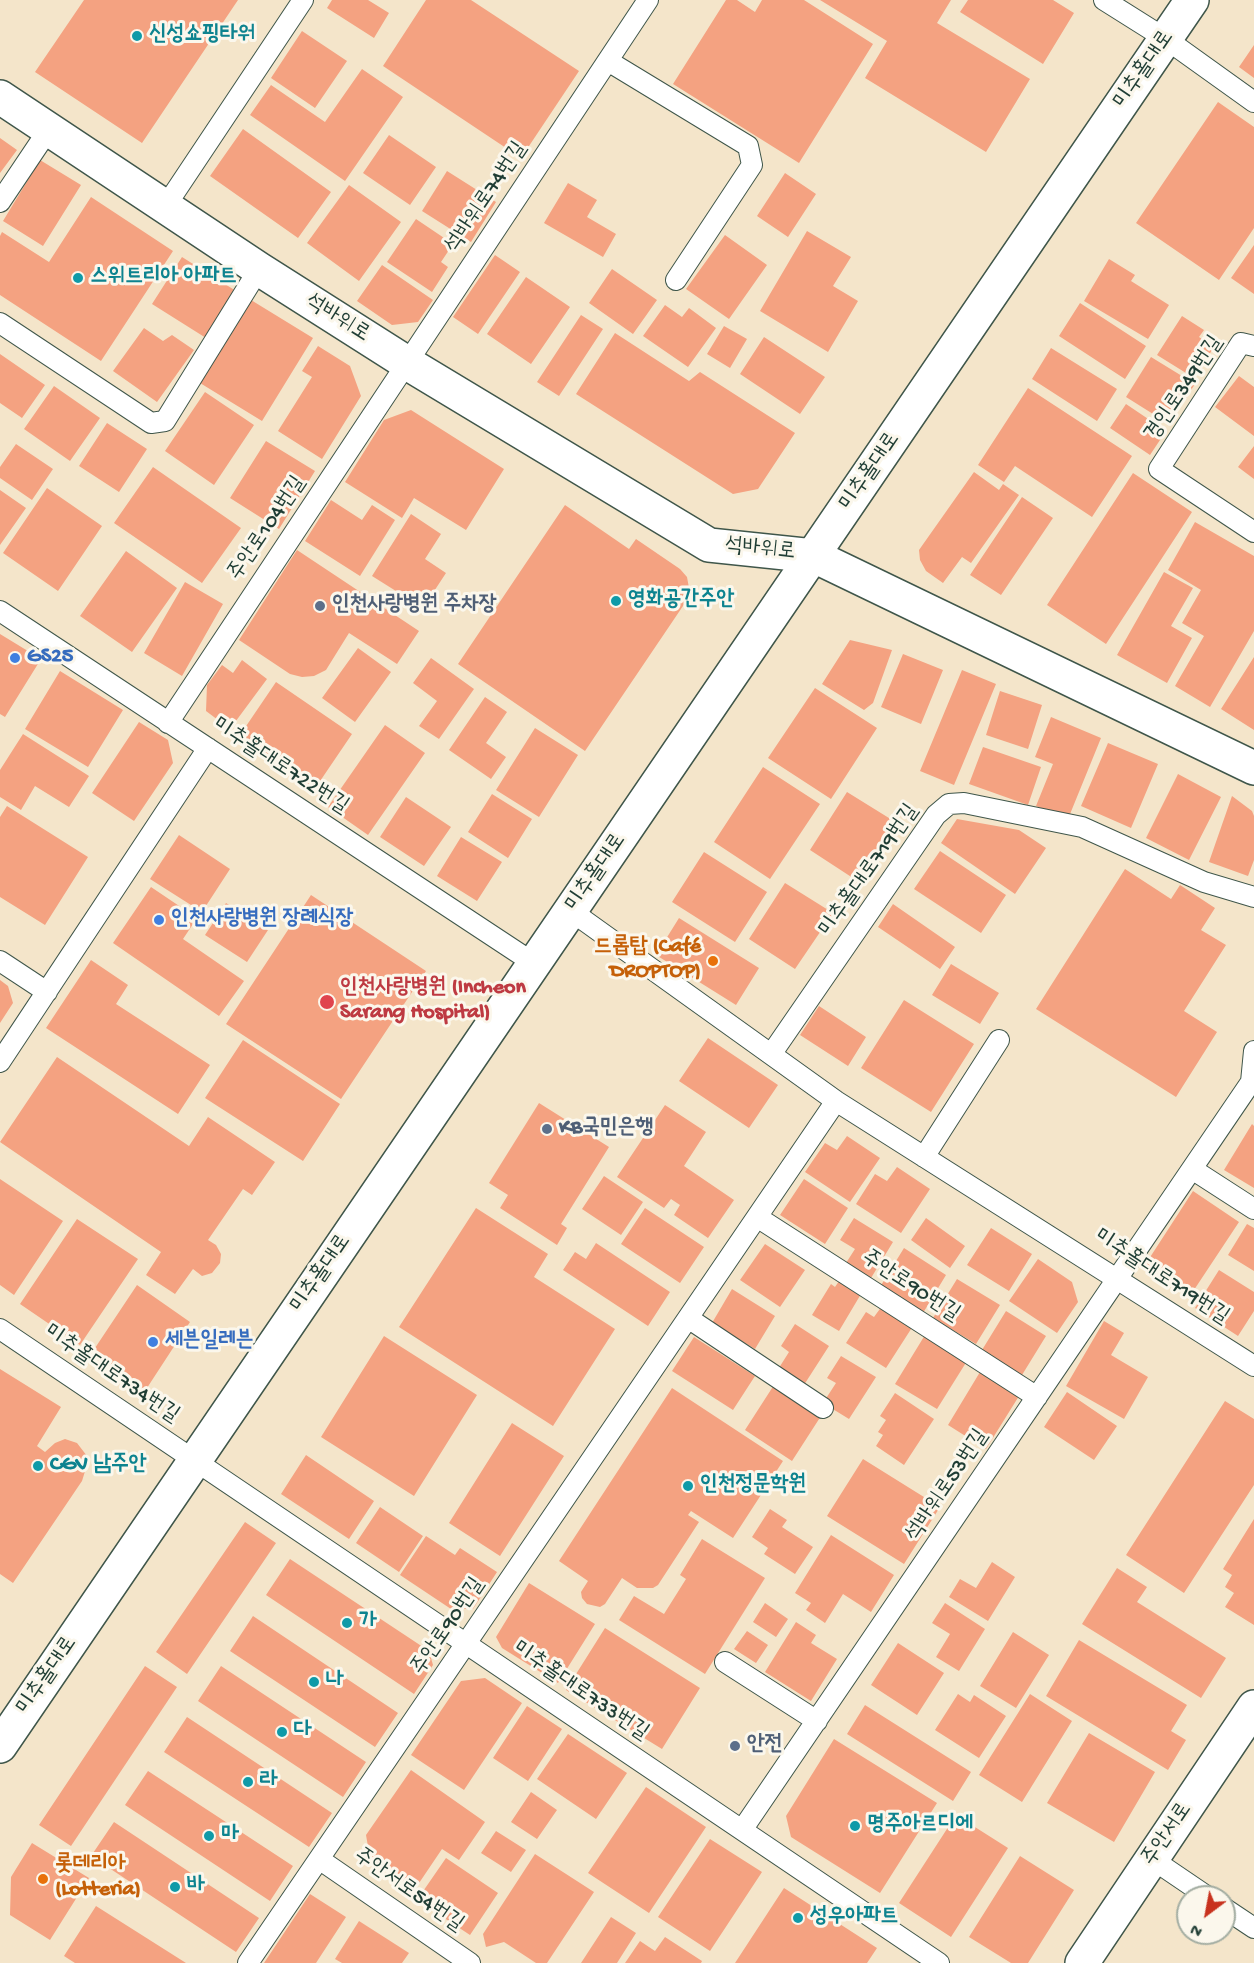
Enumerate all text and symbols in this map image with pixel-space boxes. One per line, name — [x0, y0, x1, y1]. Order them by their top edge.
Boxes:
place label: 신성쇼핑타워 — [149, 23, 255, 49]
street label: 미추홀대로 — [1109, 26, 1181, 114]
marker: 신성쇼핑타워 — [130, 29, 144, 43]
street label: 석바위로74번길 — [440, 138, 534, 258]
place label: 스위트리아 아파트 — [90, 265, 237, 291]
marker: 스위트리아 아파트 — [71, 271, 85, 285]
street label: 석바위로 — [300, 289, 374, 349]
street label: 경인로349번길 — [1140, 331, 1230, 447]
street label: 미추홀대로 — [835, 428, 907, 516]
street label: 주안로104번길 — [223, 472, 313, 586]
street label: 석바위로 — [723, 533, 797, 567]
place label: 영화공간주안 — [628, 588, 734, 614]
place label: 인천사랑병원 주차장 — [332, 593, 497, 619]
marker: 영화공간주안 — [609, 594, 623, 608]
marker: 인천사랑병원 주차장 — [313, 599, 327, 613]
place label: GS25 — [27, 645, 73, 671]
marker: GS25 — [8, 651, 22, 665]
street label: 미추홀대로722번길 — [207, 713, 353, 821]
street label: 미추홀대로719번길 — [815, 800, 925, 942]
street label: 미추홀대로 — [561, 829, 633, 917]
place label: 인천사랑병원 장례식장 — [171, 907, 353, 933]
marker: 인천사랑병원 장례식장 — [152, 913, 166, 927]
place label: 드롭탑 (Café DROPTOP) — [594, 935, 701, 986]
marker: 드롭탑 (Café DROPTOP) — [706, 954, 720, 968]
place label: 인천사랑병원 (Incheon Sarang Hospital) — [340, 976, 526, 1028]
marker: 인천사랑병원 (Incheon Sarang Hospital) — [318, 993, 336, 1011]
place label: KB국민은행 — [559, 1116, 653, 1142]
marker: KB국민은행 — [540, 1122, 554, 1136]
street label: 미추홀대로719번길 — [1089, 1225, 1233, 1331]
street label: 미추홀대로 — [286, 1230, 358, 1318]
street label: 주안로90번길 — [856, 1245, 964, 1329]
street label: 미추홀대로734번길 — [38, 1320, 184, 1430]
place label: 세븐일레븐 — [165, 1329, 254, 1355]
marker: 세븐일레븐 — [146, 1335, 160, 1349]
street label: 석바위로53번길 — [901, 1425, 995, 1547]
place label: CGV 남주안 — [50, 1453, 146, 1479]
marker: CGV 남주안 — [31, 1459, 45, 1473]
place label: 인천정문학원 — [700, 1473, 806, 1499]
marker: 인천정문학원 — [681, 1479, 695, 1493]
street label: 주안로90번길 — [407, 1573, 491, 1681]
place label: 가 — [359, 1610, 377, 1636]
marker: 가 — [340, 1616, 354, 1630]
street label: 미추홀대로 — [12, 1632, 84, 1720]
street label: 미추홀대로733번길 — [507, 1637, 653, 1747]
place label: 나 — [326, 1669, 344, 1695]
marker: 나 — [307, 1675, 321, 1689]
place label: 다 — [294, 1719, 312, 1745]
marker: 다 — [275, 1725, 289, 1739]
place label: 안전 — [747, 1733, 782, 1759]
marker: 안전 — [728, 1739, 742, 1753]
place label: 라 — [260, 1769, 278, 1795]
marker: 라 — [241, 1775, 255, 1789]
street label: 주안서로 — [1137, 1798, 1199, 1872]
place label: 명주아르디에 — [867, 1813, 973, 1839]
marker: 명주아르디에 — [848, 1819, 862, 1833]
place label: 마 — [221, 1823, 239, 1849]
marker: 마 — [202, 1829, 216, 1843]
street label: 주안서로54번길 — [348, 1843, 468, 1939]
place label: 롯데리아 (Lotteria) — [55, 1853, 141, 1904]
marker: 롯데리아 (Lotteria) — [36, 1872, 50, 1886]
place label: 바 — [187, 1874, 205, 1900]
marker: 바 — [168, 1880, 182, 1894]
north arrow — [1176, 1885, 1236, 1945]
place label: 성우아파트 — [810, 1905, 899, 1931]
marker: 성우아파트 — [791, 1911, 805, 1925]
text: N — [1188, 1918, 1207, 1940]

